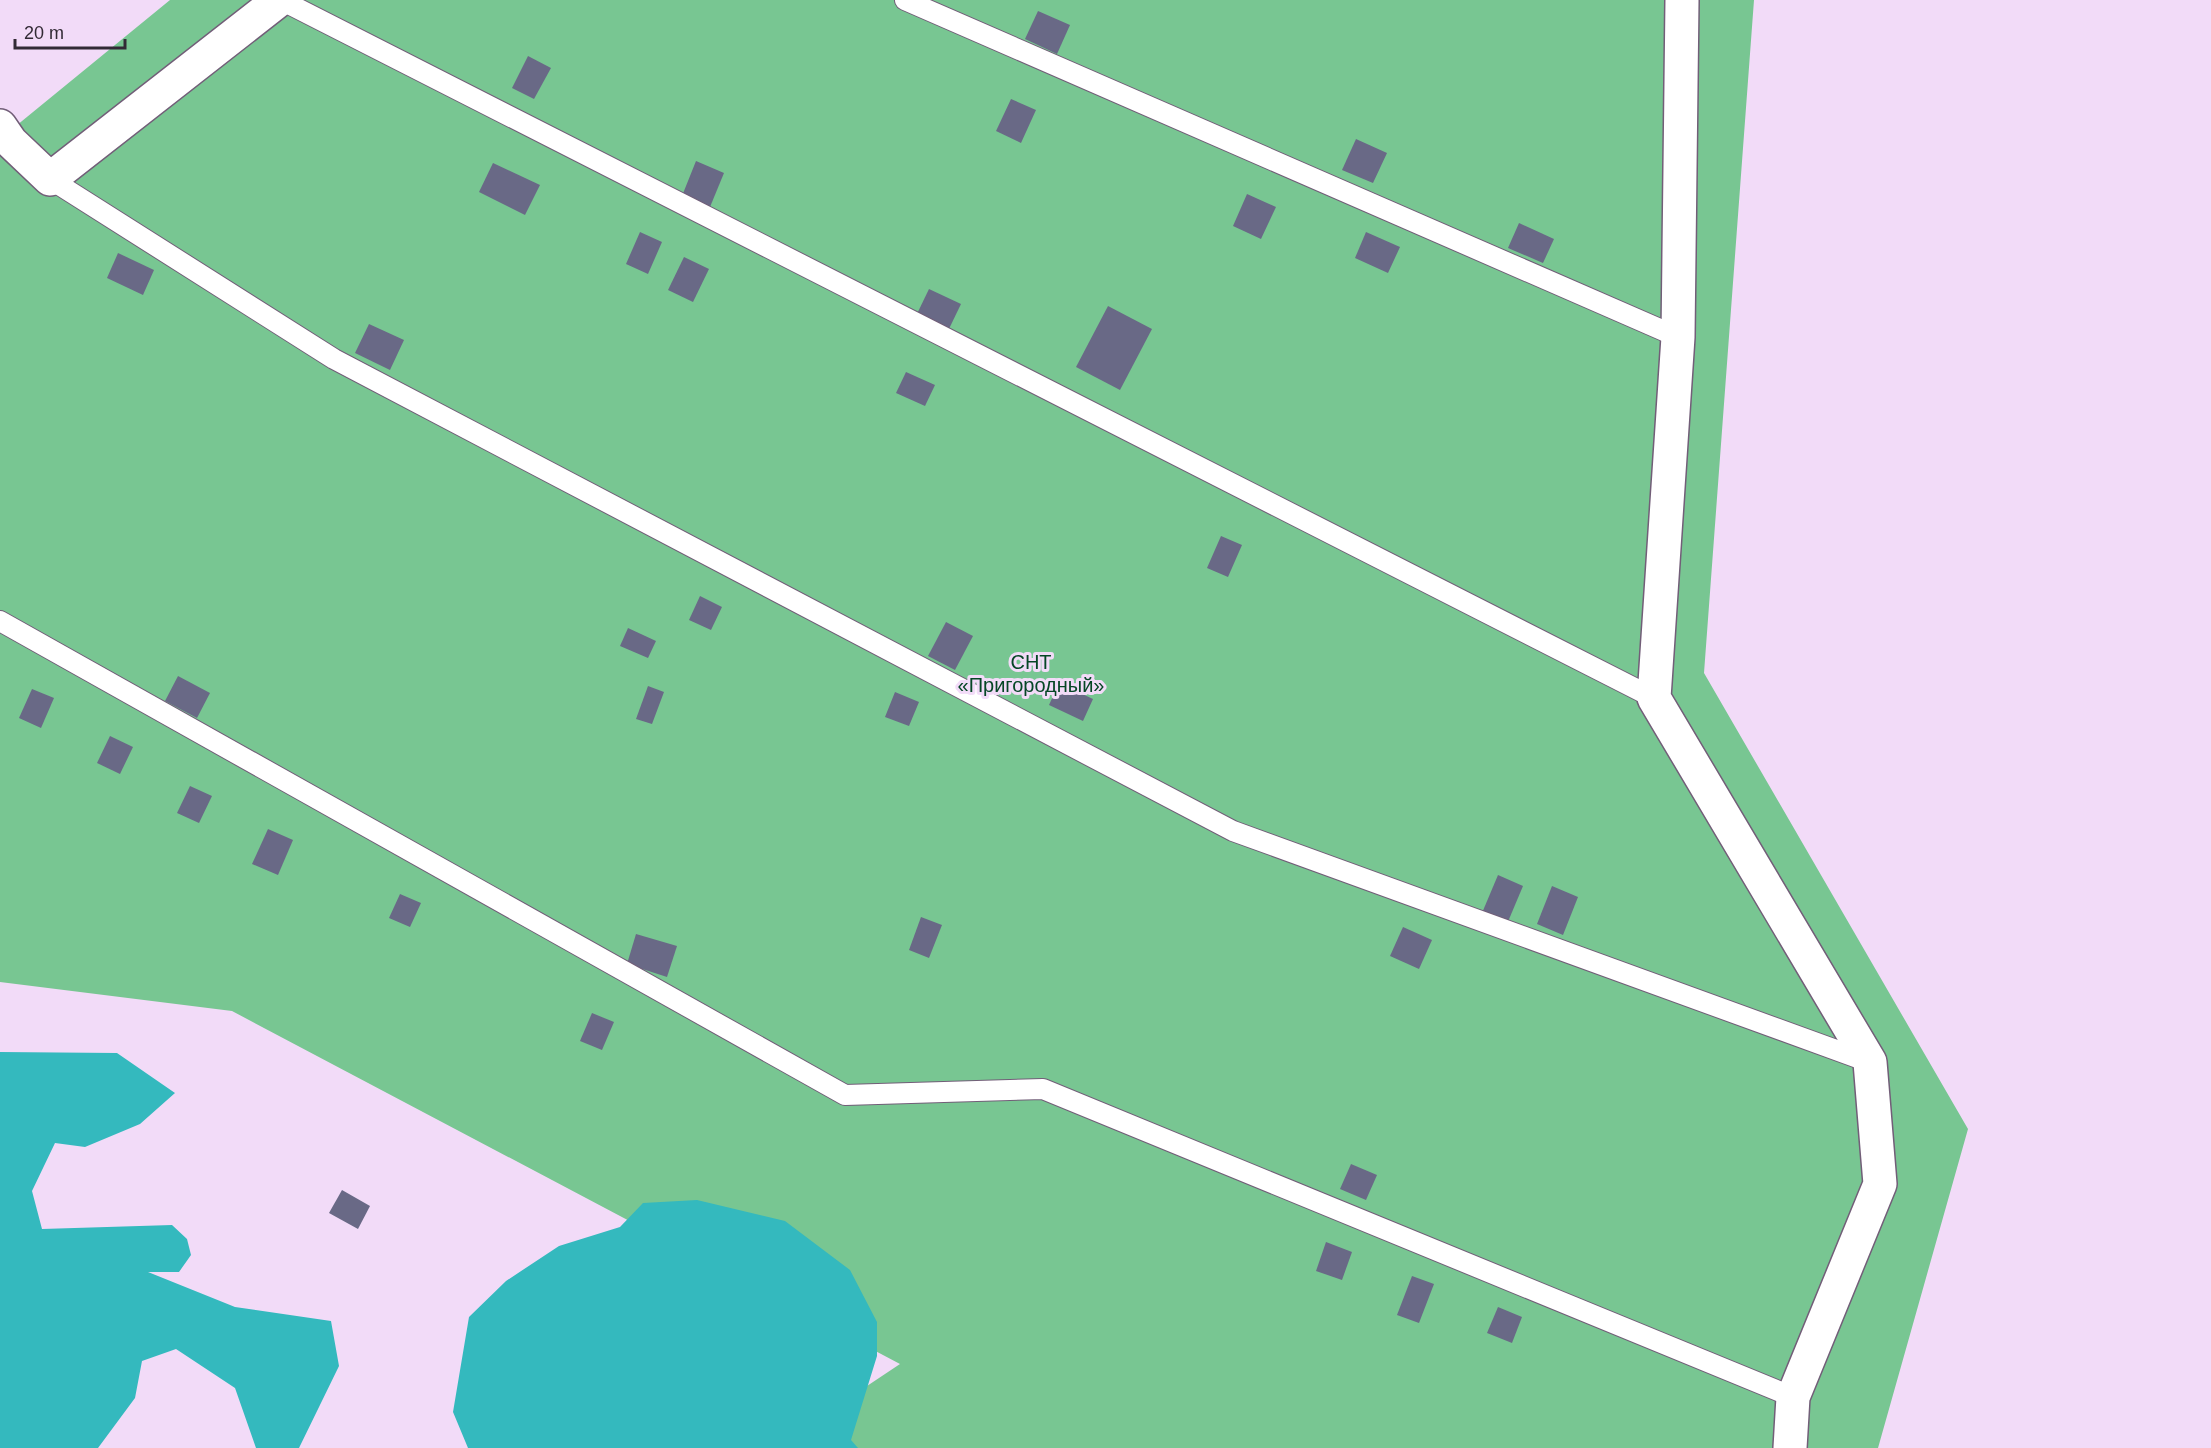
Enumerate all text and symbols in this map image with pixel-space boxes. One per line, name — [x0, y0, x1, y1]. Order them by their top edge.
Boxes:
scale bar — [15, 12, 124, 50]
text: 20 m — [24, 23, 64, 43]
park label: СНТ «Пригородный» — [958, 651, 1104, 696]

